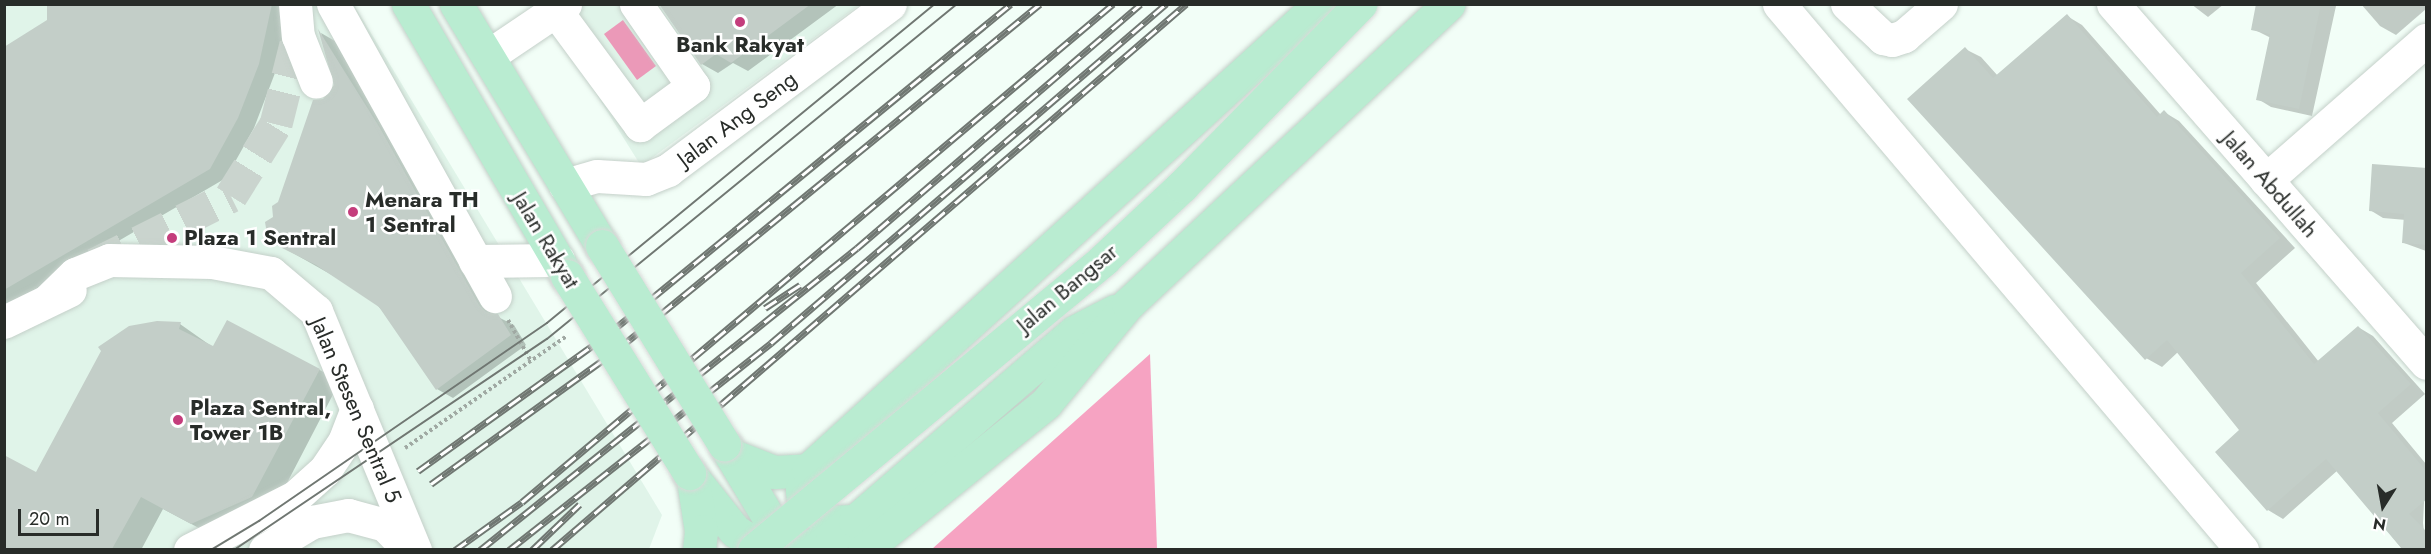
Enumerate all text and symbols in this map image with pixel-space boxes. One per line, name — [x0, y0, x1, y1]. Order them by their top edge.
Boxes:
marker: Bank Rakyat — [733, 15, 747, 29]
place label: Bank Rakyat — [676, 32, 804, 58]
street label: Jalan Ang Seng — [672, 66, 802, 172]
street label: Jalan Abdullah — [2216, 125, 2324, 243]
place label: Menara TH 1 Sentral — [365, 186, 479, 237]
street label: Jalan Rakyat — [507, 187, 585, 293]
marker: Menara TH 1 Sentral — [346, 205, 360, 219]
place label: Plaza 1 Sentral — [184, 225, 336, 251]
marker: Plaza 1 Sentral — [165, 231, 179, 245]
street label: Jalan Bangsar — [1011, 238, 1123, 338]
street label: Jalan Stesen Sentral 5 — [305, 313, 407, 507]
place label: Plaza Sentral, Tower 1B — [190, 394, 331, 446]
marker: Plaza Sentral, Tower 1B — [171, 413, 185, 427]
north arrow — [2353, 476, 2413, 536]
scale bar — [21, 497, 102, 535]
text: 20 m — [29, 506, 69, 532]
text: N — [2371, 512, 2388, 537]

